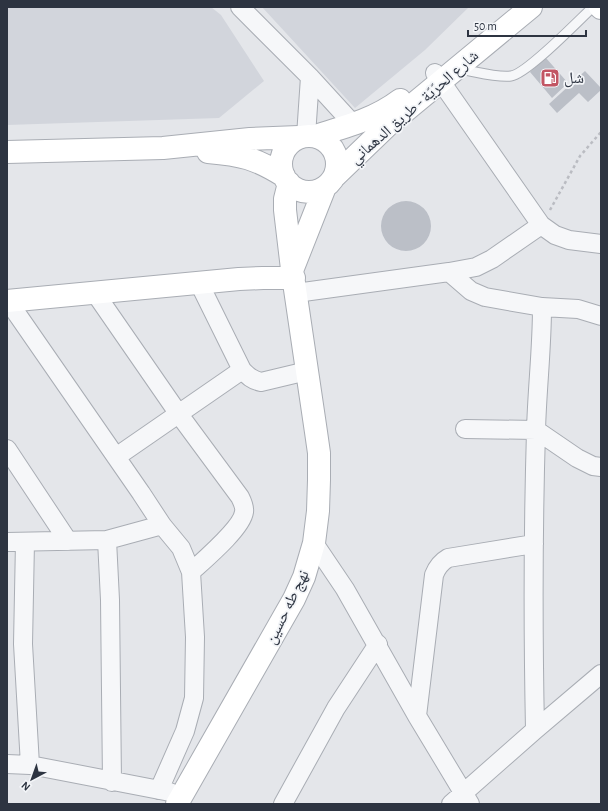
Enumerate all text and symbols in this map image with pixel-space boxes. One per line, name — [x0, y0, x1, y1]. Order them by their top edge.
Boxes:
scale bar — [468, 12, 586, 38]
text: 50 m — [474, 20, 497, 32]
street label: شارع الحرّيّة - طريق الدهماني — [347, 47, 484, 170]
fuel station icon: شل — [539, 67, 561, 89]
place label: شل — [564, 70, 584, 88]
street label: نهج طه حسين — [262, 567, 314, 647]
north arrow — [12, 759, 52, 799]
text: N — [19, 780, 32, 793]

